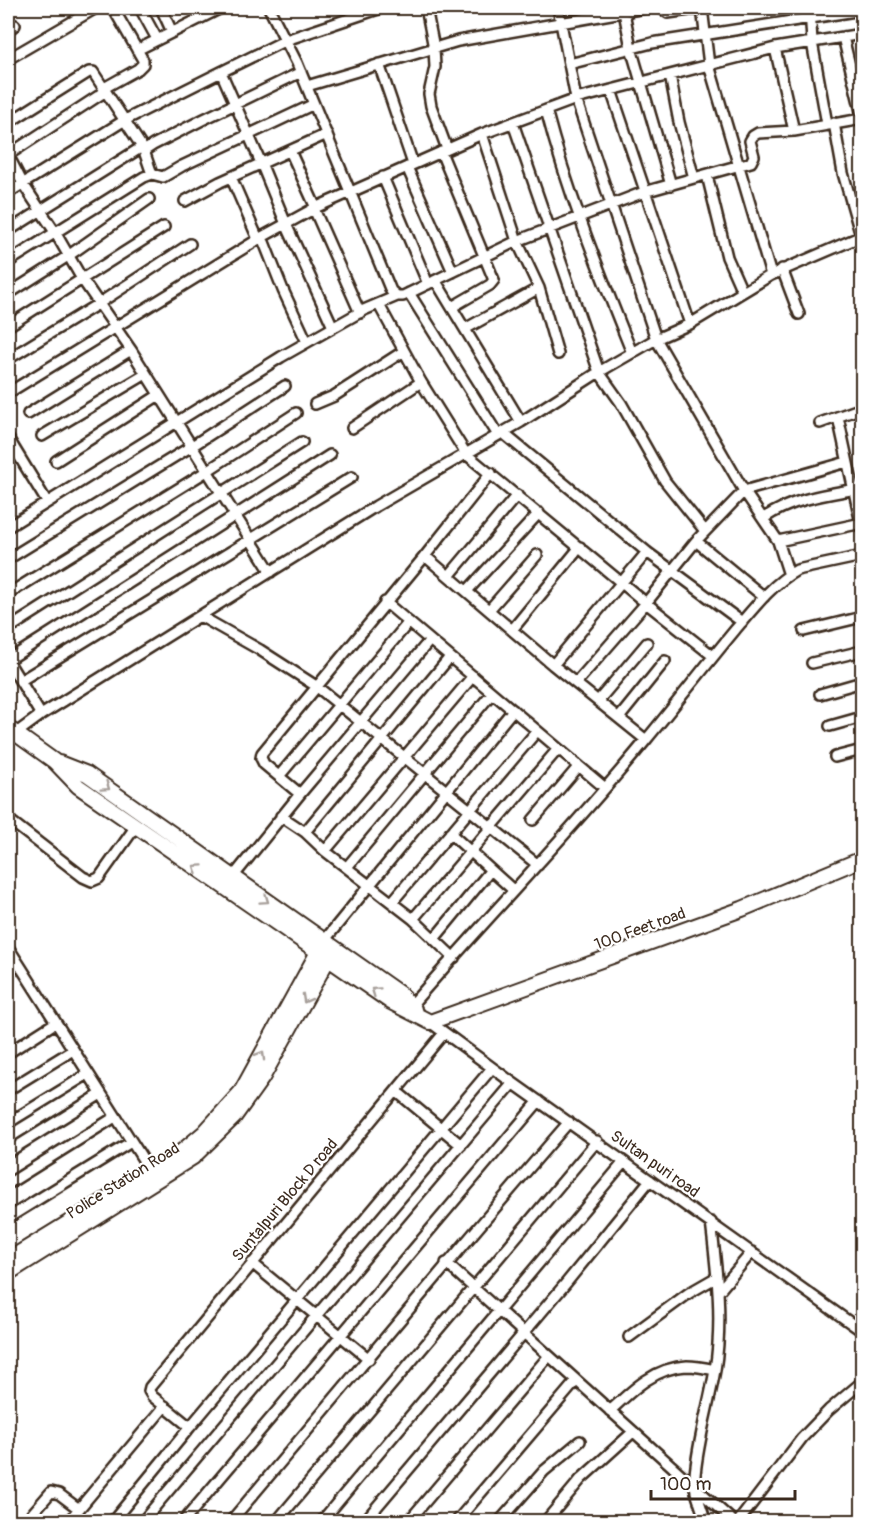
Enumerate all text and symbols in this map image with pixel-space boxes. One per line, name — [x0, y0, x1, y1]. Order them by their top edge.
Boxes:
one-way arrow — [99, 780, 110, 791]
one-way arrow — [193, 864, 204, 875]
one-way arrow — [259, 893, 270, 904]
street label: 100 Feet road — [592, 903, 688, 955]
one-way arrow — [371, 987, 382, 998]
one-way arrow — [302, 993, 313, 1003]
one-way arrow — [254, 1051, 266, 1062]
street label: Sultan puri road — [607, 1126, 703, 1202]
street label: Suntalpuri Block D road — [228, 1135, 342, 1265]
street label: Police Station Road — [63, 1138, 183, 1224]
scale bar — [651, 1463, 795, 1501]
text: 100 m — [660, 1473, 712, 1496]

